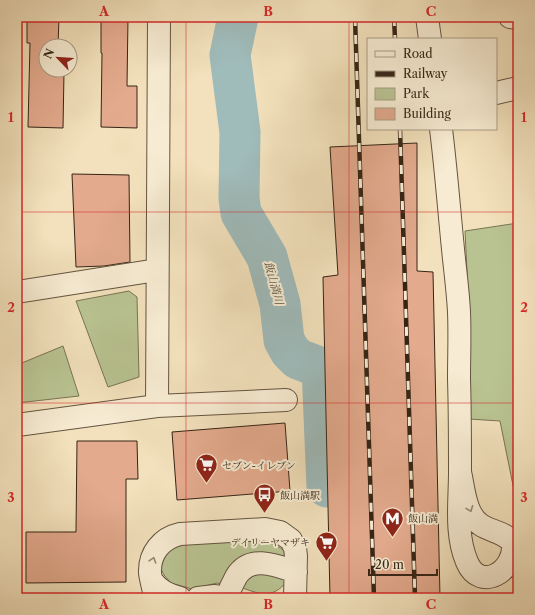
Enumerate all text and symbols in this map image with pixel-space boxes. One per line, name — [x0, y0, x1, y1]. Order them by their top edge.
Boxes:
text: A — [98, 3, 110, 19]
text: B — [263, 3, 273, 19]
text: C — [426, 3, 436, 19]
north arrow — [38, 38, 78, 78]
legend — [367, 38, 497, 130]
text: N — [41, 46, 57, 61]
text: Road — [403, 46, 433, 61]
text: Railway — [403, 66, 448, 81]
text: Park — [403, 86, 430, 101]
text: Building — [403, 106, 451, 121]
text: 1 — [8, 109, 14, 125]
text: 1 — [521, 109, 527, 125]
water label: 飯山満川 — [262, 260, 287, 307]
text: 2 — [7, 299, 15, 315]
text: 2 — [520, 299, 528, 315]
supermarket icon: セブン-イレブン — [193, 452, 219, 485]
place label: セブン-イレブン — [222, 459, 296, 472]
bus stop icon: 飯山満駅 — [252, 482, 278, 515]
text: 3 — [7, 489, 15, 505]
place label: 飯山満駅 — [280, 489, 320, 502]
text: 3 — [520, 489, 528, 505]
metro station icon: 飯山満 — [380, 505, 406, 538]
one-way arrow — [465, 506, 473, 513]
place label: 飯山満 — [408, 512, 438, 525]
supermarket icon: デイリーヤマザキ — [313, 529, 339, 562]
place label: デイリーヤマザキ — [231, 536, 310, 549]
scale bar — [369, 551, 437, 577]
one-way arrow — [148, 557, 157, 564]
text: 20 m — [375, 557, 404, 572]
text: A — [98, 596, 110, 612]
text: B — [263, 596, 273, 612]
text: C — [426, 596, 436, 612]

